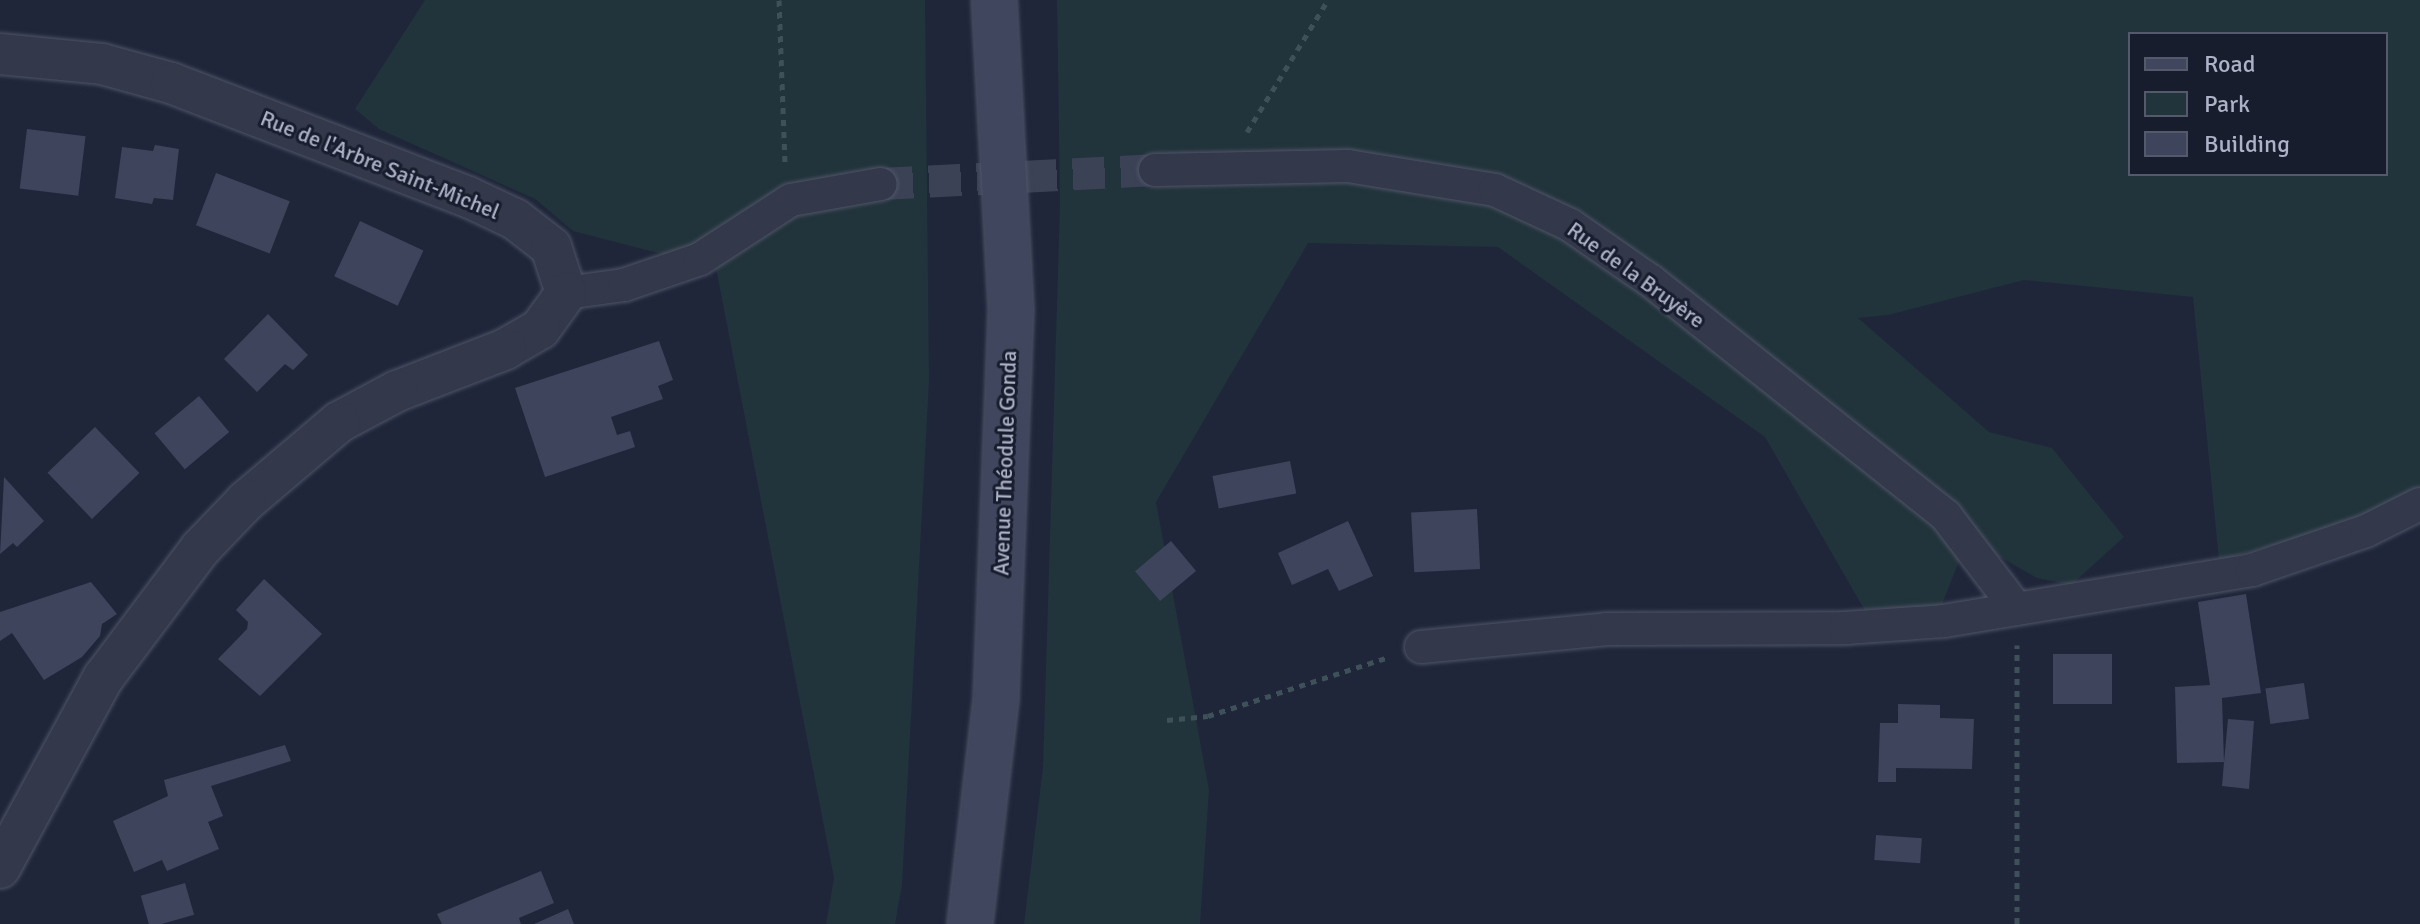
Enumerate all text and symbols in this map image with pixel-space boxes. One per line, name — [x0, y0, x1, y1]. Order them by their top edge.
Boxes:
legend — [2128, 32, 2388, 176]
text: Road — [2204, 49, 2255, 79]
text: Park — [2204, 89, 2250, 119]
street label: Rue de l'Arbre Saint-Michel — [257, 105, 503, 225]
text: Building — [2204, 129, 2290, 159]
street label: Rue de la Bruyère — [1562, 216, 1710, 334]
street label: Avenue Théodule Gonda — [988, 350, 1022, 576]

